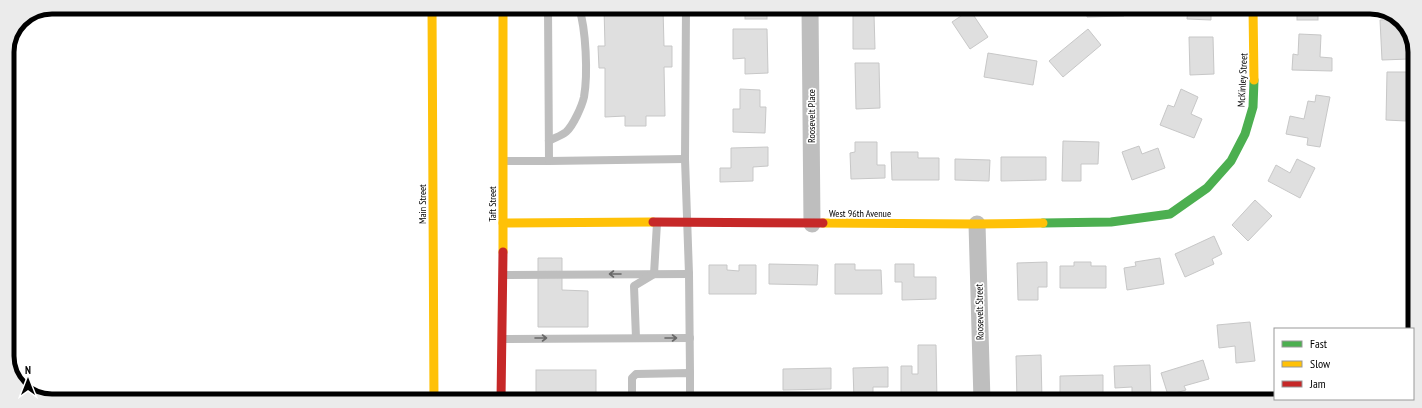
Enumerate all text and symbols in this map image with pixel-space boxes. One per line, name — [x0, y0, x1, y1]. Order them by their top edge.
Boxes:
street label: McKinley Street — [1235, 52, 1250, 107]
street label: Roosevelt Place — [805, 89, 818, 143]
street label: Main Street — [416, 184, 429, 224]
street label: Taft Street — [486, 186, 499, 222]
street label: West 96th Avenue — [829, 207, 891, 220]
one-way arrow — [609, 270, 622, 278]
street label: Roosevelt Street — [973, 283, 986, 340]
legend — [1274, 328, 1414, 400]
one-way arrow — [534, 334, 547, 342]
one-way arrow — [664, 334, 677, 342]
text: Fast — [1310, 336, 1328, 351]
text: Slow — [1310, 356, 1331, 371]
north arrow — [8, 360, 48, 400]
text: N — [25, 363, 31, 377]
text: Jam — [1309, 376, 1326, 391]

